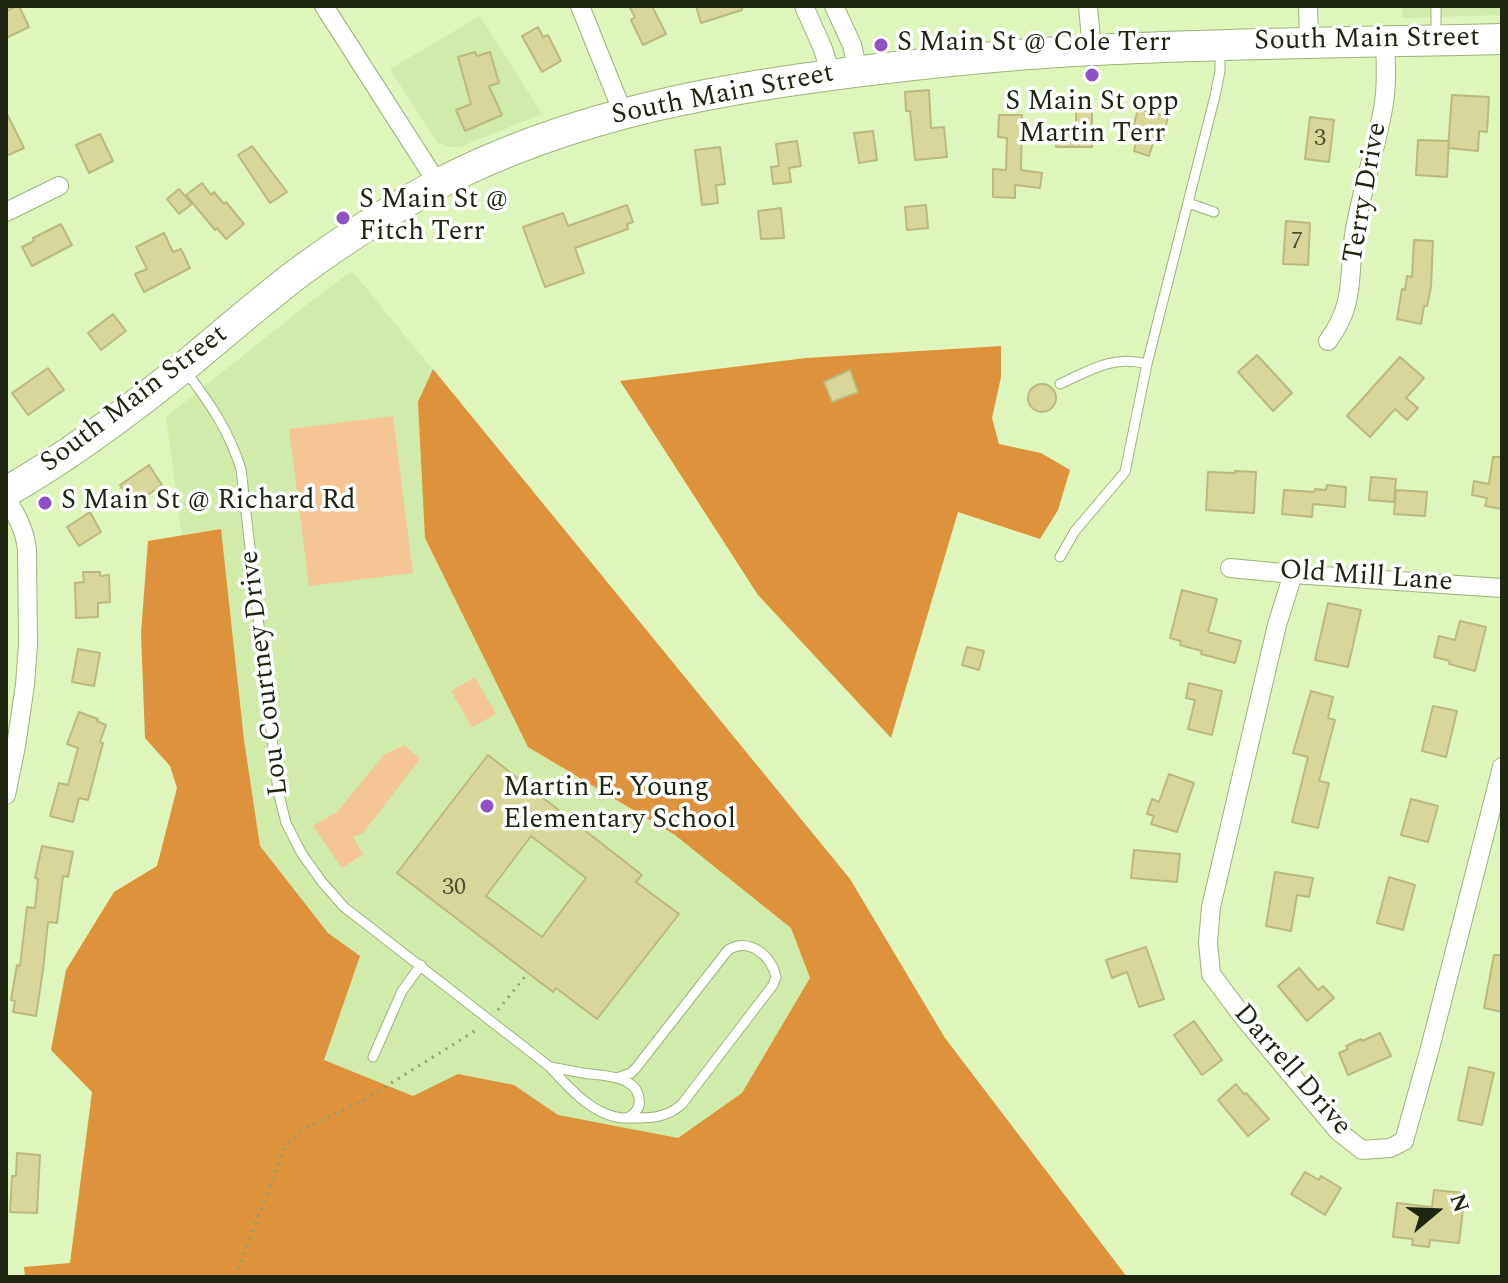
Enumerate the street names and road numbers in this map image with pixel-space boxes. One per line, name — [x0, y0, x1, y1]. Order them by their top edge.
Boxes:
street label: South Main Street — [1254, 22, 1480, 60]
street label: South Main Street — [609, 58, 837, 134]
street label: Terry Drive — [1338, 120, 1396, 266]
street label: South Main Street — [35, 319, 235, 481]
street label: Lou Courtney Drive — [234, 548, 298, 798]
street label: Old Mill Lane — [1278, 555, 1454, 601]
street label: Darrell Drive — [1225, 998, 1357, 1144]

